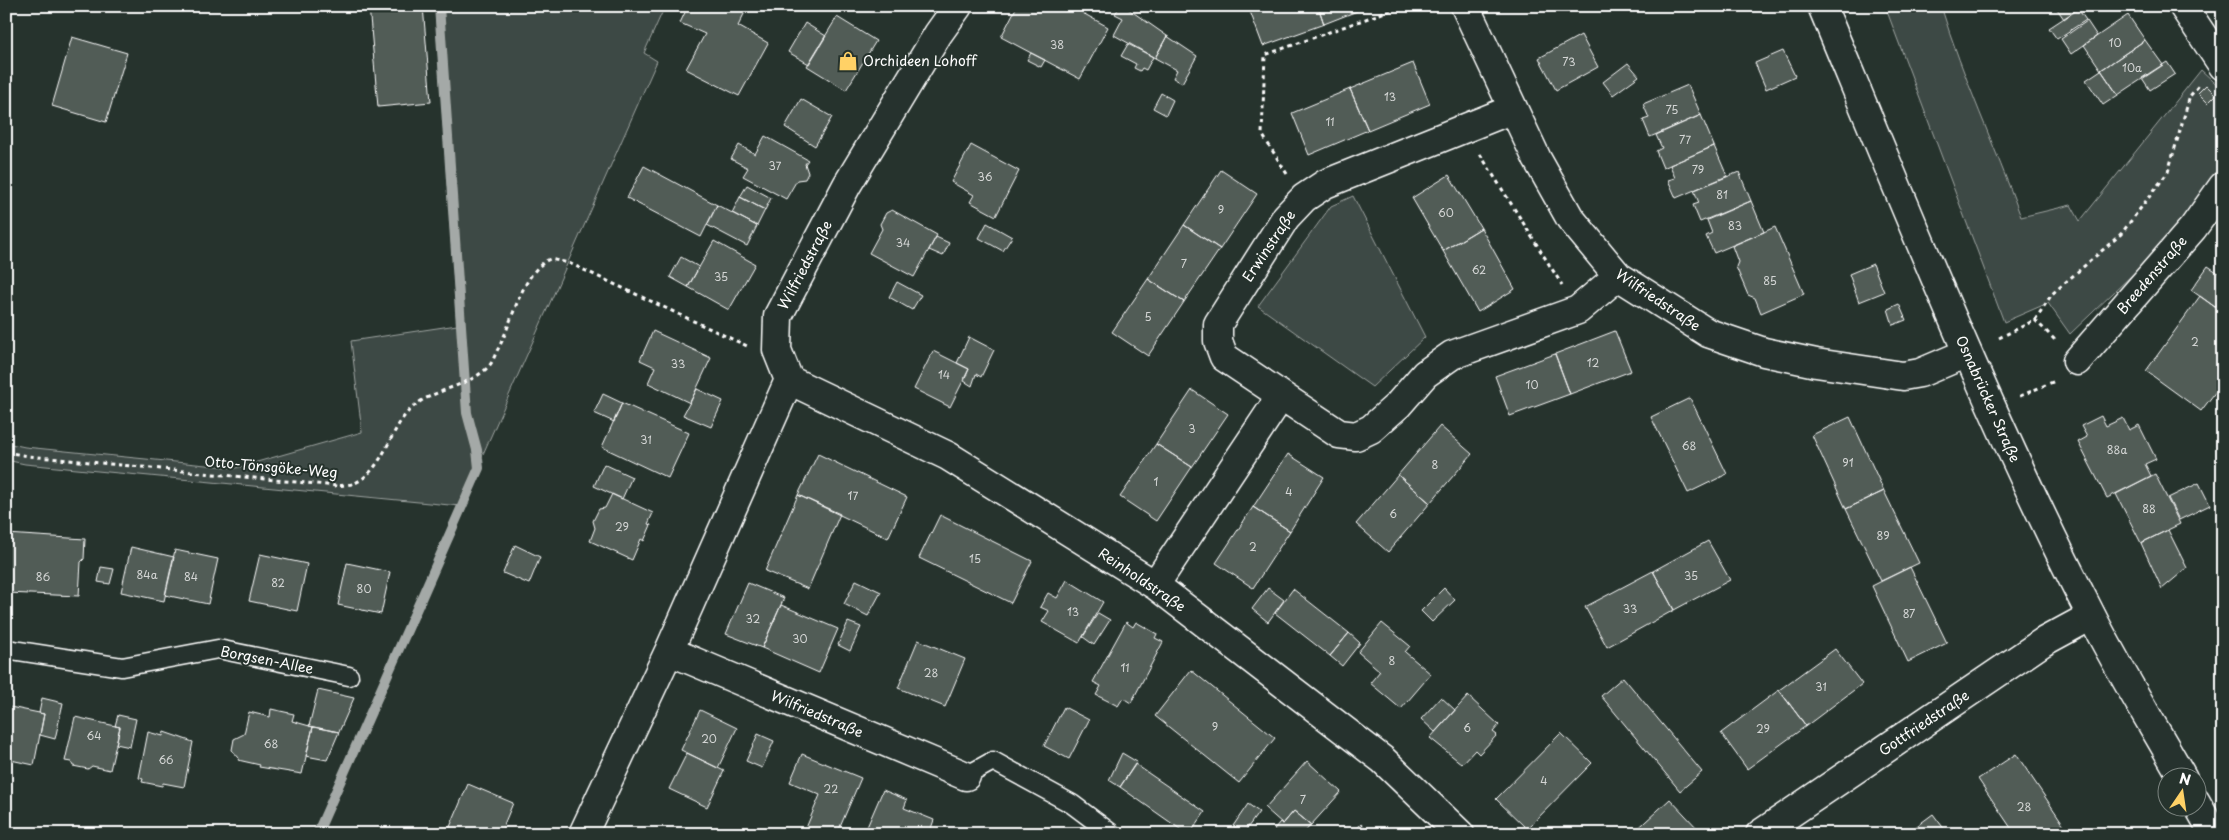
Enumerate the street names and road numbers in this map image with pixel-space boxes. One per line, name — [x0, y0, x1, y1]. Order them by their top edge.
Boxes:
street label: Erwinstraße — [1237, 206, 1300, 286]
street label: Wilfriedstraße — [772, 216, 837, 313]
street label: Breedenstraße — [2112, 231, 2192, 318]
street label: Wilfriedstraße — [1612, 263, 1705, 336]
street label: Osnabrücker Straße — [1951, 332, 2026, 466]
street label: Otto-Tönsgöke-Weg — [204, 450, 338, 483]
street label: Reinholdstraße — [1094, 543, 1190, 617]
street label: Borgsen-Allee — [219, 640, 316, 679]
street label: Gottfriedstraße — [1874, 684, 1973, 761]
street label: Wilfriedstraße — [768, 685, 866, 742]

